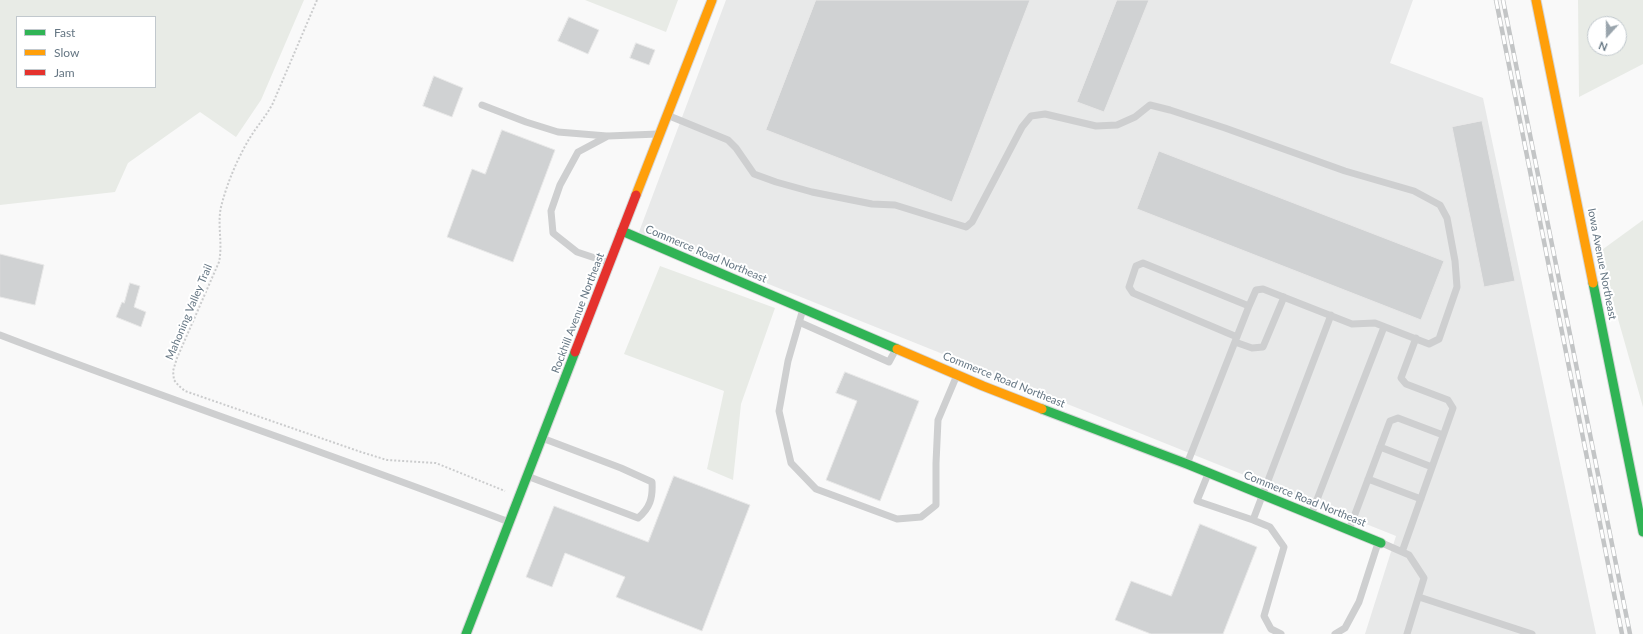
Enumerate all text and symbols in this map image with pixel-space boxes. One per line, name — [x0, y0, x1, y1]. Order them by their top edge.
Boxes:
legend — [16, 16, 156, 88]
north arrow — [1587, 16, 1627, 56]
text: Fast — [54, 25, 75, 40]
text: N — [1597, 39, 1609, 54]
text: Slow — [54, 45, 79, 60]
text: Jam — [54, 65, 75, 80]
street label: Iowa Avenue Northeast — [1585, 207, 1619, 321]
street label: Commerce Road Northeast — [643, 222, 769, 286]
street label: Rockhill Avenue Northeast — [549, 251, 607, 375]
street label: Mahoning Valley Trail — [163, 262, 215, 362]
street label: Commerce Road Northeast — [941, 349, 1067, 411]
street label: Commerce Road Northeast — [1242, 468, 1368, 530]

